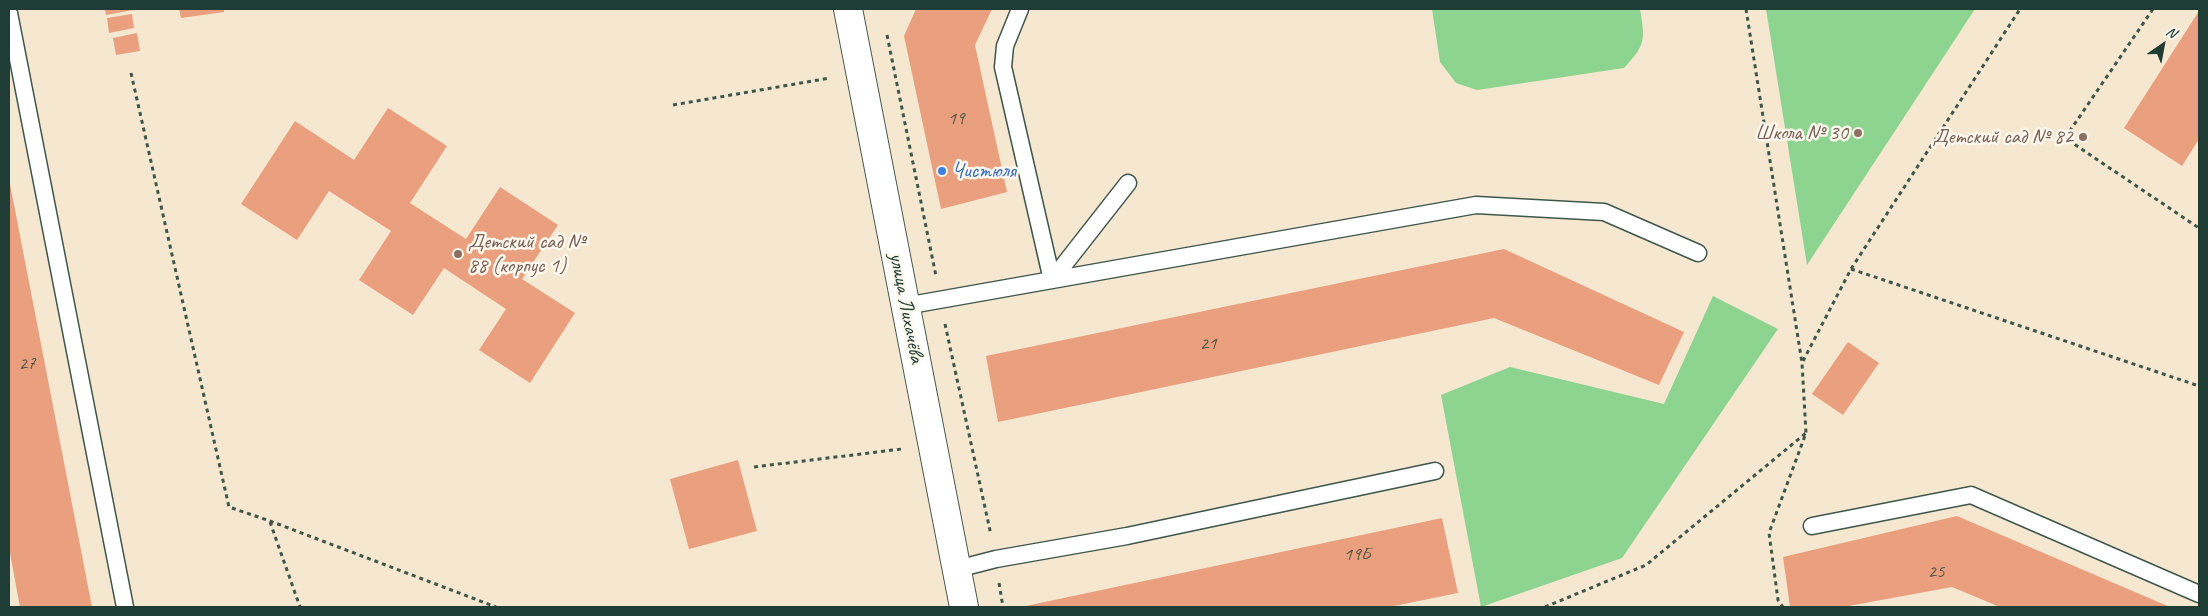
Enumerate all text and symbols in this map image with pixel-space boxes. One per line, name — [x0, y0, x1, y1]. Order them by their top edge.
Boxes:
north arrow — [2138, 20, 2188, 70]
text: N — [2163, 23, 2180, 41]
house number: 19 — [947, 108, 965, 130]
place label: Школа № 30 — [1755, 120, 1848, 146]
place label: Детский сад № 82 — [1932, 124, 2073, 150]
marker: Школа № 30 — [1852, 127, 1864, 139]
marker: Детский сад № 82 — [2077, 131, 2089, 143]
place label: Чистюля — [952, 158, 1016, 184]
marker: Чистюля — [936, 165, 948, 177]
place label: Детский сад № 88 (корпус 1) — [468, 229, 585, 279]
marker: Детский сад № 88 (корпус 1) — [452, 248, 464, 260]
street label: улица Лихачёва — [883, 251, 929, 365]
house number: 21 — [1199, 333, 1217, 355]
house number: 27 — [18, 353, 36, 375]
house number: 19Б — [1344, 544, 1370, 566]
house number: 25 — [1927, 561, 1945, 583]

